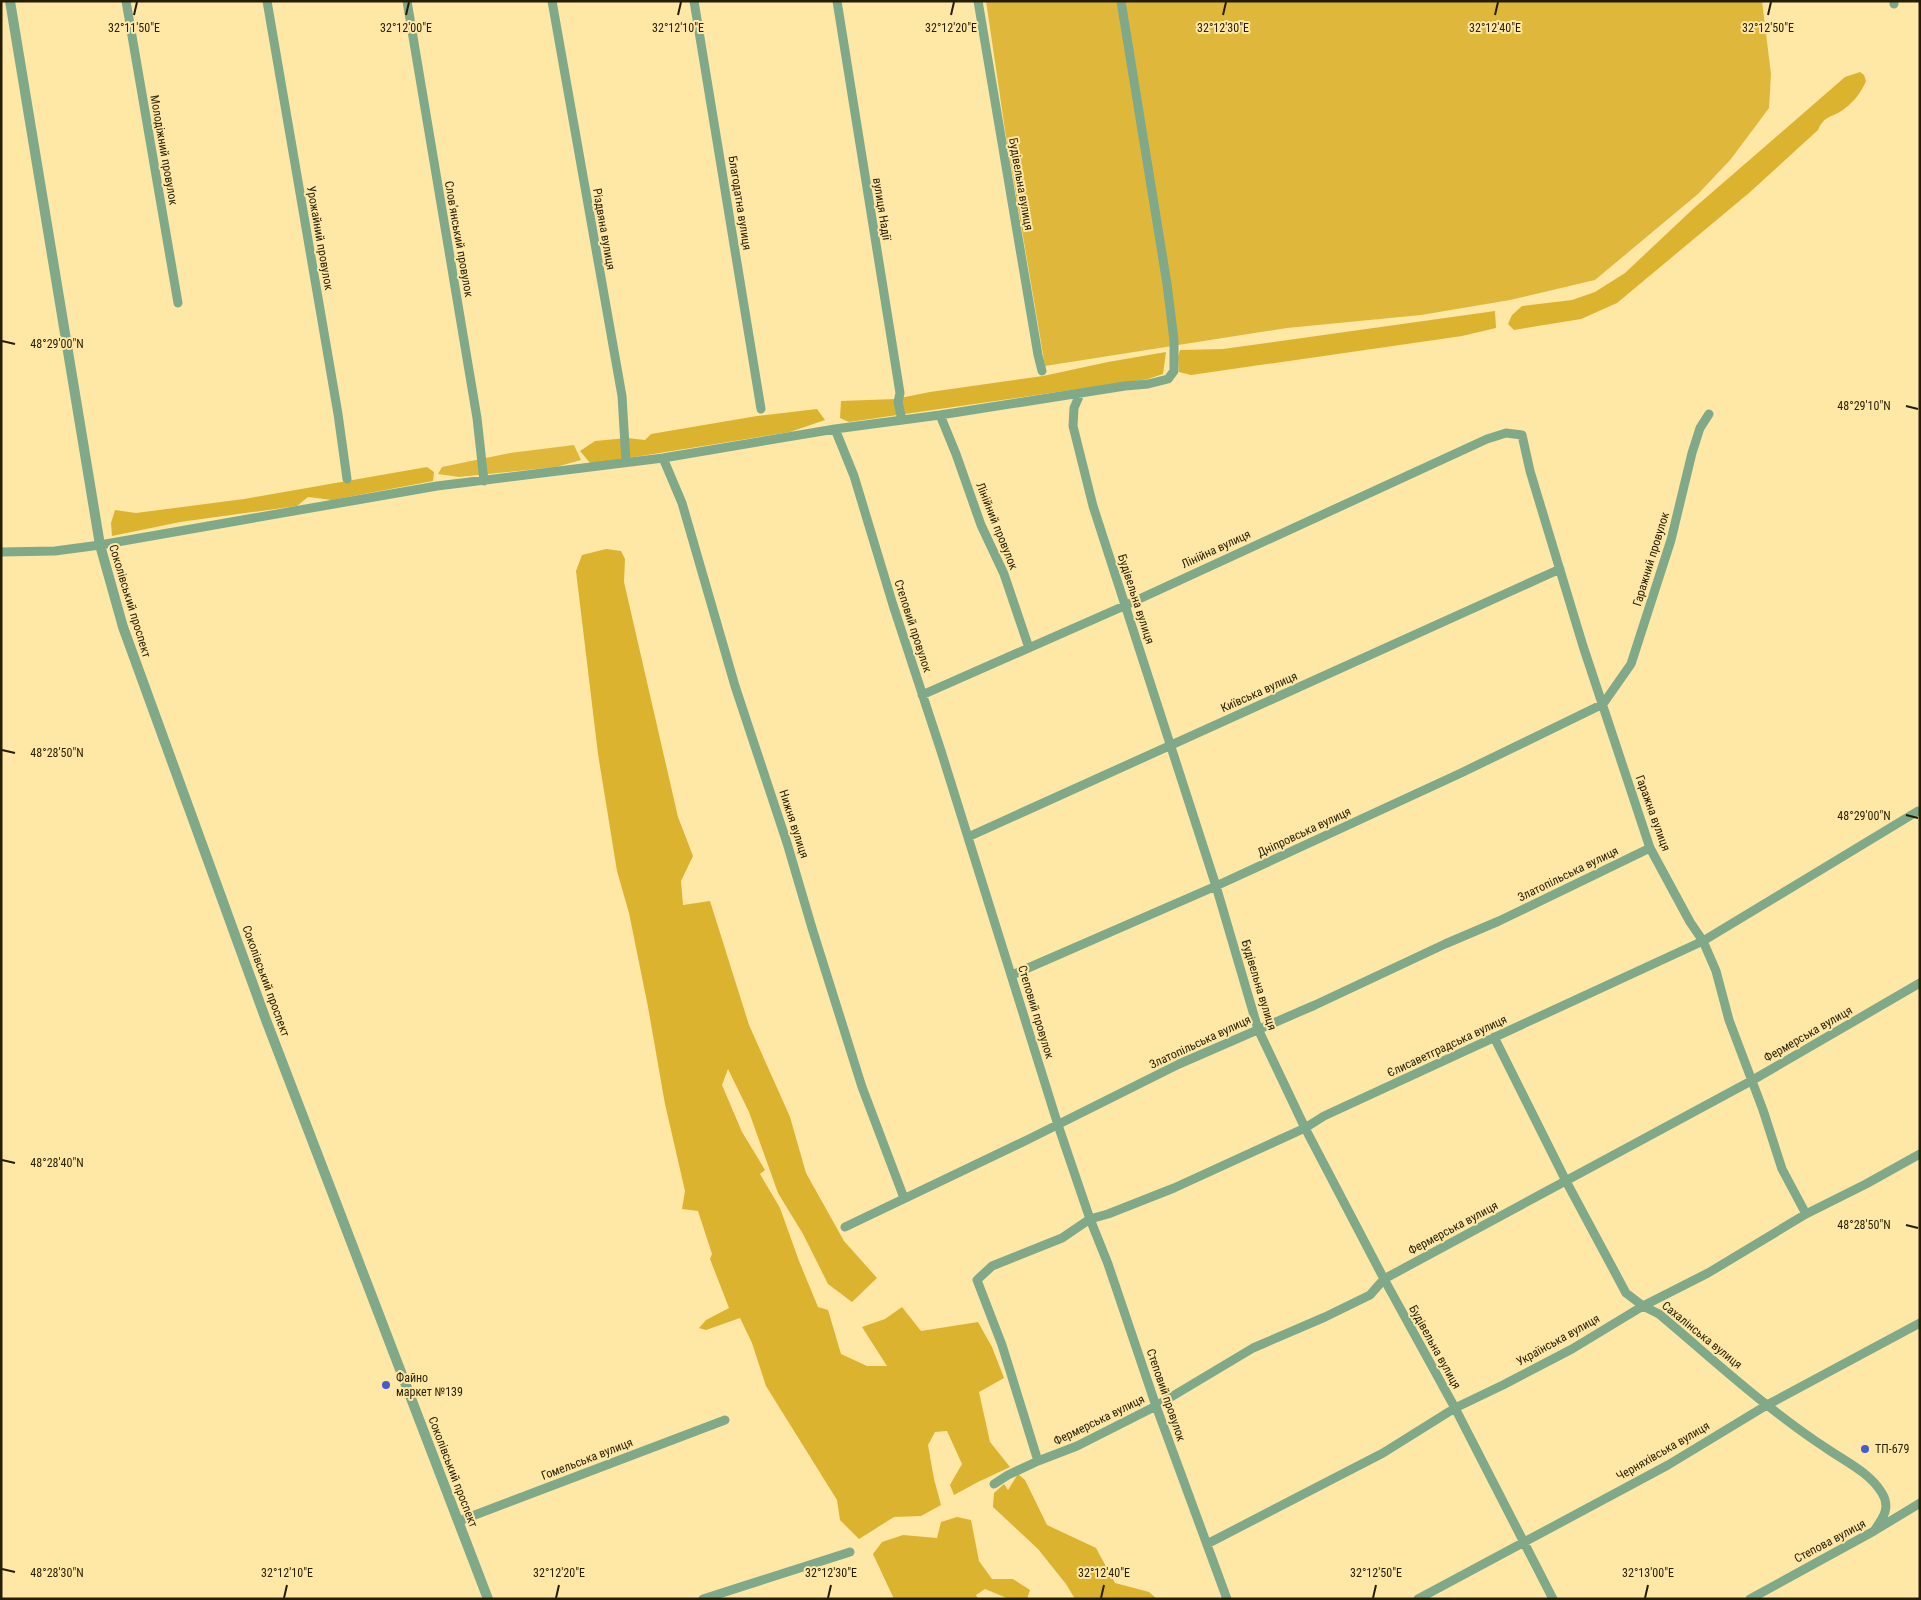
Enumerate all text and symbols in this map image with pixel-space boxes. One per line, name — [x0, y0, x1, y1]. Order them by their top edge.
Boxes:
text: 32°11'50"E — [108, 21, 160, 35]
text: 32°12'00"E — [380, 21, 432, 35]
text: 32°12'10"E — [652, 21, 704, 35]
text: 32°12'20"E — [925, 21, 977, 35]
text: 32°12'30"E — [1197, 21, 1249, 35]
text: 32°12'40"E — [1469, 21, 1521, 35]
text: 32°12'50"E — [1742, 21, 1794, 35]
street label: Молодіжний провулок — [147, 94, 181, 206]
street label: Будівельна вулиця — [1006, 137, 1036, 231]
street label: Благодатна вулиця — [726, 155, 754, 251]
street label: вулиця Надії — [870, 177, 894, 242]
street label: Словʼянський провулок — [442, 180, 476, 298]
street label: Урожайний провулок — [304, 185, 336, 291]
street label: Різдвяна вулиця — [590, 187, 618, 271]
text: 48°29'00"N — [30, 337, 84, 351]
text: 48°29'10"N — [1837, 399, 1891, 413]
street label: Лінійний провулок — [973, 480, 1021, 572]
street label: Гаражний провулок — [1630, 510, 1672, 608]
street label: Лінійна вулиця — [1179, 527, 1253, 571]
street label: Соколівський проспект — [106, 543, 154, 659]
street label: Будівельна вулиця — [1115, 552, 1157, 646]
street label: Степовий провулок — [891, 578, 935, 674]
street label: Київська вулиця — [1219, 669, 1299, 715]
text: 48°28'50"N — [30, 746, 84, 760]
street label: Гаражна вулиця — [1633, 773, 1673, 853]
street label: Нижня вулиця — [776, 788, 812, 860]
street label: Дніпровська вулиця — [1255, 804, 1353, 860]
text: 48°29'00"N — [1837, 809, 1891, 823]
street label: Златопільська вулиця — [1515, 844, 1621, 904]
street label: Соколівський проспект — [239, 923, 293, 1039]
street label: Будівельна вулиця — [1239, 938, 1279, 1032]
street label: Степовий провулок — [1015, 964, 1057, 1061]
street label: Фермерська вулиця — [1761, 1003, 1855, 1065]
street label: Златопільська вулиця — [1147, 1012, 1253, 1072]
street label: Єлисаветградська вулиця — [1385, 1012, 1509, 1080]
text: 48°28'40"N — [30, 1156, 84, 1170]
street label: Фермерська вулиця — [1406, 1198, 1500, 1258]
text: 48°28'50"N — [1837, 1218, 1891, 1232]
street label: Сахалінська вулиця — [1659, 1298, 1745, 1372]
street label: Будівельна вулиця — [1406, 1303, 1464, 1391]
street label: Українська вулиця — [1514, 1311, 1602, 1369]
street label: Степовий провулок — [1144, 1347, 1188, 1443]
place label: Файно маркет №139 — [396, 1371, 463, 1399]
marker: Файно маркет №139 — [380, 1379, 392, 1391]
street label: Фермерська вулиця — [1051, 1392, 1147, 1448]
street label: Соколівський проспект — [425, 1415, 481, 1529]
street label: Черняхівська вулиця — [1614, 1419, 1712, 1483]
street label: Гомельська вулиця — [539, 1435, 635, 1483]
place label: ТП-679 — [1875, 1442, 1910, 1456]
marker: ТП-679 — [1859, 1443, 1871, 1455]
street label: Степова вулиця — [1792, 1516, 1868, 1566]
text: 48°28'30"N — [30, 1566, 84, 1580]
text: 32°12'10"E — [261, 1566, 313, 1580]
text: 32°12'20"E — [533, 1566, 585, 1580]
text: 32°12'30"E — [805, 1566, 857, 1580]
text: 32°12'40"E — [1078, 1566, 1130, 1580]
text: 32°12'50"E — [1350, 1566, 1402, 1580]
text: 32°13'00"E — [1622, 1566, 1674, 1580]

